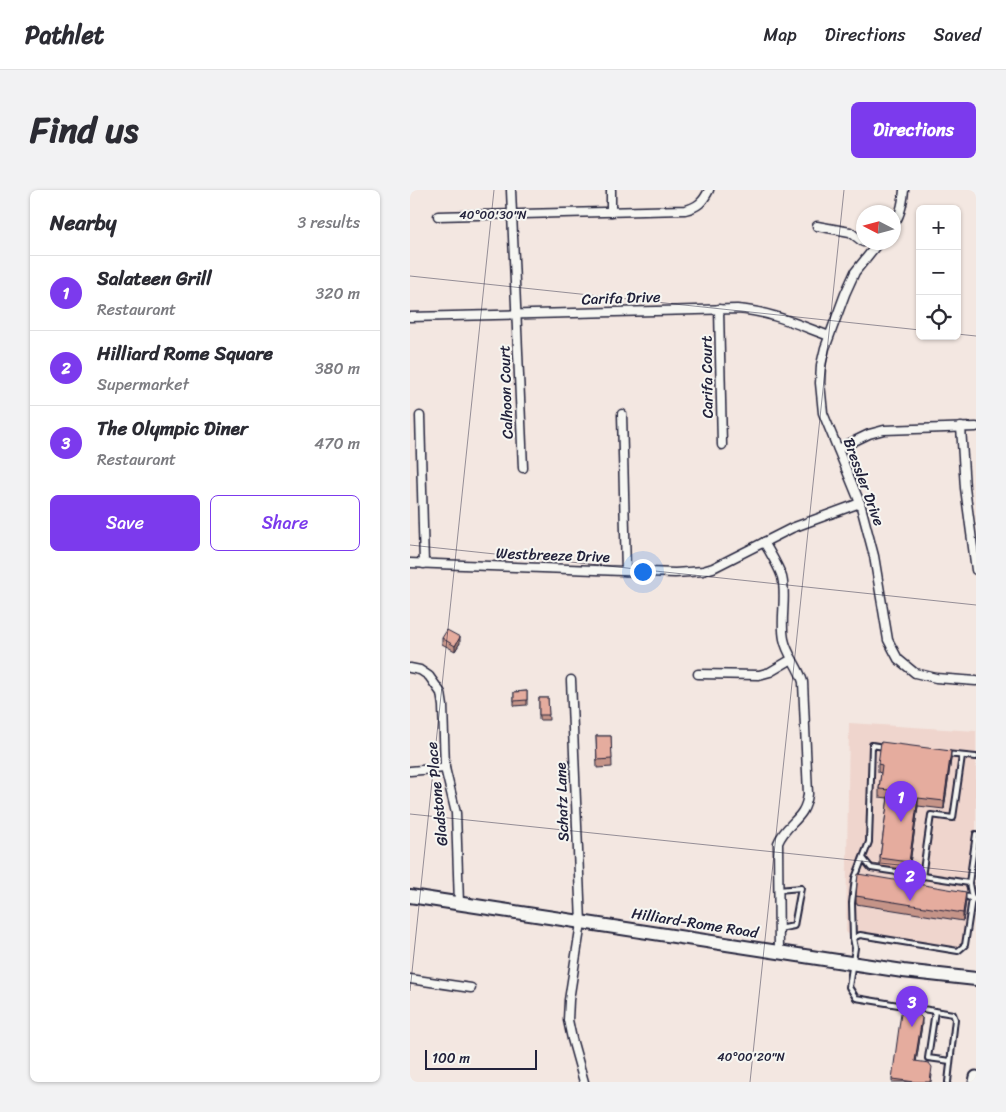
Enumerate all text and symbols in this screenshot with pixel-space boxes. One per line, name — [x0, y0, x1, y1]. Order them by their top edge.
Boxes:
text: Pathlet — [25, 14, 104, 56]
text: Map — [764, 19, 797, 51]
text: Directions — [825, 19, 906, 51]
text: Saved — [934, 19, 981, 51]
text: Find us — [30, 99, 138, 161]
button: Directions — [851, 102, 976, 158]
text: Nearby — [50, 204, 116, 242]
text: 40°00'30"N — [459, 204, 527, 226]
north arrow — [856, 205, 901, 250]
map controls — [916, 205, 961, 340]
button: + — [916, 205, 961, 250]
text: 3 results — [297, 208, 360, 237]
button: − — [916, 250, 961, 295]
text: Salateen Grill — [97, 262, 212, 295]
text: 1 — [63, 279, 69, 308]
text: 320 m — [315, 279, 360, 308]
street label: Carifa Drive — [581, 284, 661, 312]
text: Restaurant — [97, 295, 176, 324]
button: locate — [916, 295, 961, 340]
street label: Carifa Court — [693, 335, 721, 419]
text: Hilliard Rome Square — [97, 337, 273, 370]
street label: Calhoon Court — [491, 344, 521, 439]
text: 2 — [61, 354, 71, 383]
text: 380 m — [315, 354, 360, 383]
text: Supermarket — [97, 370, 189, 399]
text: The Olympic Diner — [97, 412, 248, 445]
text: 3 — [62, 429, 70, 458]
text: 470 m — [314, 429, 360, 458]
street label: Bressler Drive — [836, 434, 892, 530]
text: Restaurant — [97, 445, 176, 474]
button: Save — [50, 495, 200, 551]
button: Share — [210, 495, 360, 551]
street label: Westbreeze Drive — [496, 540, 610, 570]
your location — [630, 559, 656, 585]
street label: Gladstone Place — [419, 740, 455, 847]
street label: Schatz Lane — [548, 762, 576, 842]
pin: 1 — [885, 781, 917, 822]
pin: 2 — [894, 860, 926, 901]
street label: Hilliard-Rome Road — [630, 900, 761, 946]
pin: 3 — [896, 986, 928, 1027]
text: 100 m — [432, 1046, 470, 1071]
text: 40°00'20"N — [717, 1046, 786, 1068]
scale bar — [425, 1047, 538, 1070]

